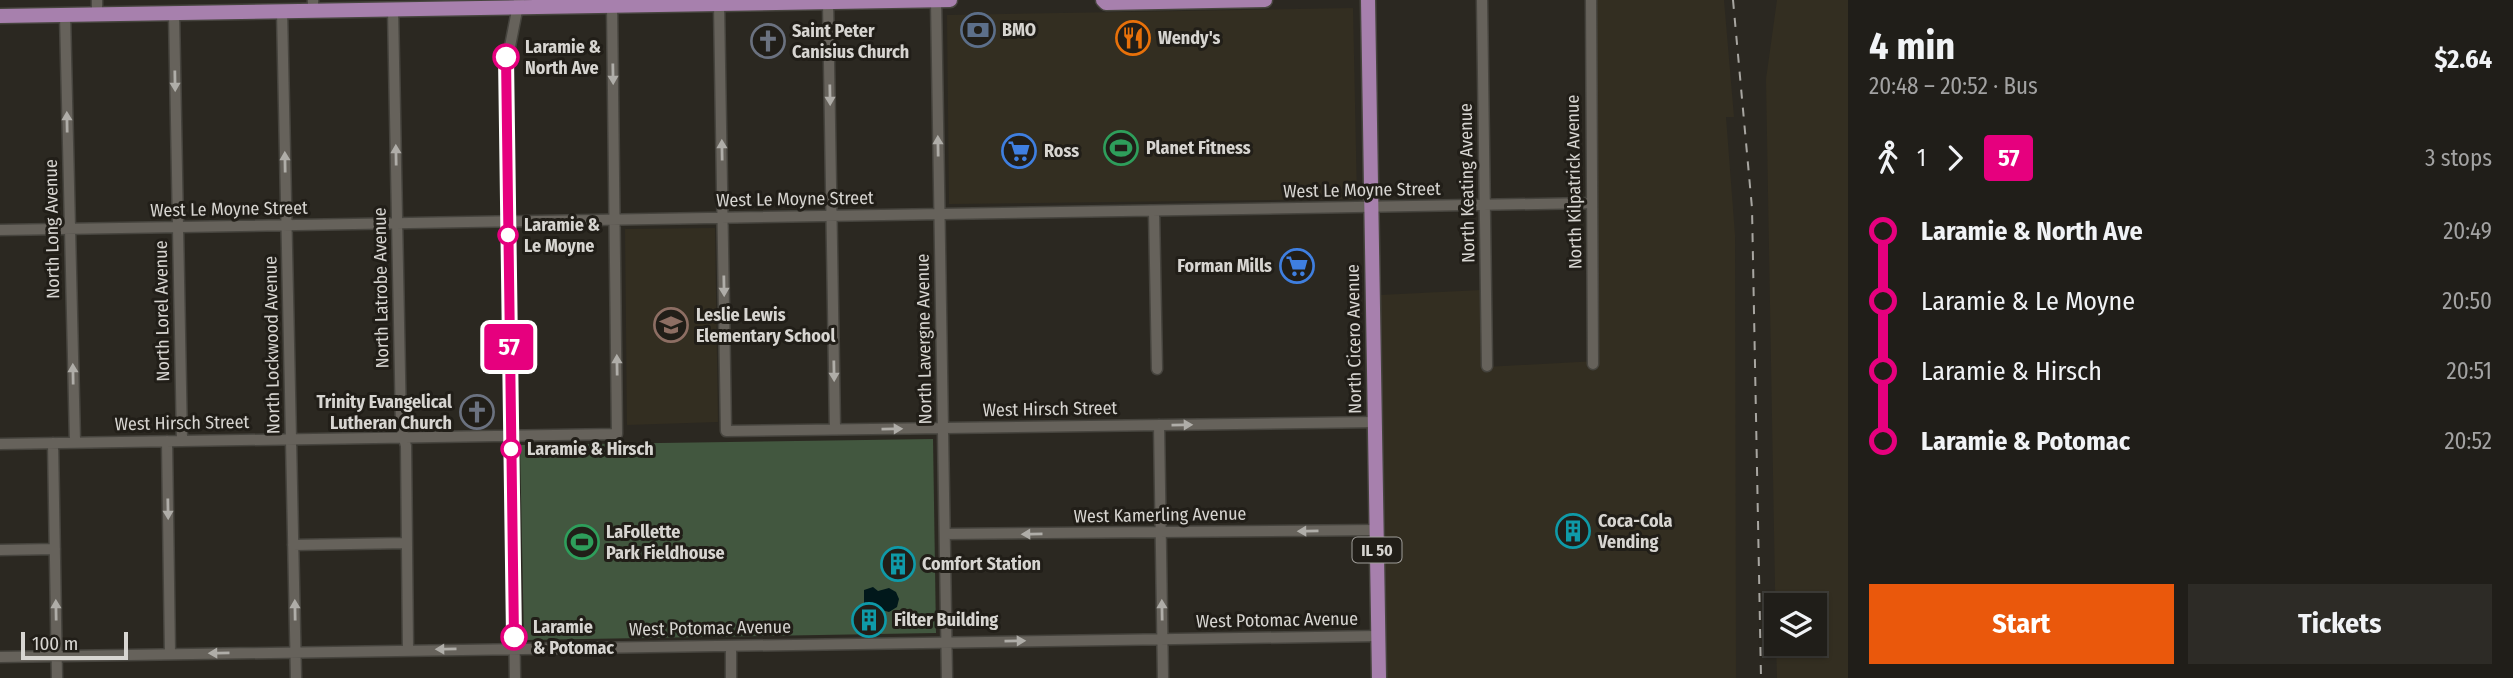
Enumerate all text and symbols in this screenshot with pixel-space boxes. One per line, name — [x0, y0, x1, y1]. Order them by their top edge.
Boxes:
bank icon: BMO — [959, 11, 997, 49]
place label: BMO — [1002, 19, 1036, 41]
restaurant icon: Wendy's — [1114, 19, 1152, 57]
place label: Saint Peter Canisius Church — [792, 20, 909, 63]
church icon: Saint Peter Canisius Church — [749, 22, 787, 60]
text: 4 min — [1869, 23, 1955, 69]
place label: Wendy's — [1158, 27, 1221, 49]
place label: Laramie & North Ave — [525, 36, 602, 79]
marker: Laramie & North Ave — [493, 44, 519, 70]
text: $2.64 — [2435, 44, 2492, 75]
one-way arrow — [607, 63, 619, 85]
one-way arrow — [169, 70, 181, 92]
text: 20:48 – 20:52 · Bus — [1869, 72, 2038, 100]
one-way arrow — [824, 84, 835, 106]
street label: North Kilpatrick Avenue — [1561, 94, 1587, 269]
street label: North Keating Avenue — [1455, 103, 1479, 263]
one-way arrow — [61, 111, 73, 133]
sports icon: Planet Fitness — [1102, 129, 1140, 167]
supermarket icon: Ross — [1000, 132, 1038, 170]
one-way arrow — [932, 135, 944, 157]
place label: Planet Fitness — [1146, 137, 1251, 159]
one-way arrow — [716, 138, 728, 160]
icon: walk — [1869, 139, 1907, 177]
icon: forward — [1936, 139, 1974, 177]
place label: Ross — [1044, 140, 1079, 162]
one-way arrow — [390, 144, 401, 166]
text: 1 — [1917, 144, 1926, 172]
text: 57 — [1998, 144, 2019, 172]
text: 3 stops — [2425, 144, 2492, 172]
one-way arrow — [280, 151, 291, 173]
street label: North Long Avenue — [40, 159, 64, 299]
street label: West Le Moyne Street — [1283, 178, 1441, 202]
street label: West Le Moyne Street — [716, 187, 874, 211]
street label: West Le Moyne Street — [150, 197, 308, 221]
street label: North Latrobe Avenue — [369, 207, 393, 369]
place label: Laramie & Le Moyne — [524, 214, 601, 257]
text: Laramie & North Ave — [1921, 216, 2143, 247]
text: 20:49 — [2443, 217, 2492, 245]
marker: Laramie & Le Moyne — [498, 225, 518, 245]
street label: North Lorel Avenue — [150, 240, 174, 382]
supermarket icon: Forman Mills — [1278, 247, 1316, 285]
street label: North Lavergne Avenue — [912, 253, 936, 425]
place label: Forman Mills — [1177, 255, 1272, 277]
street label: North Lockwood Avenue — [259, 256, 285, 434]
street label: North Cicero Avenue — [1342, 264, 1366, 414]
one-way arrow — [718, 275, 730, 297]
text: Laramie & Le Moyne — [1921, 286, 2135, 317]
text: 20:50 — [2442, 287, 2492, 315]
place label: Leslie Lewis Elementary School — [696, 304, 835, 347]
school or university icon: Leslie Lewis Elementary School — [652, 306, 690, 344]
line badge: 57 — [477, 324, 540, 370]
text: 57 — [498, 333, 520, 361]
one-way arrow — [611, 354, 622, 376]
text: Laramie & Hirsch — [1921, 356, 2102, 387]
text: 20:51 — [2447, 357, 2492, 385]
one-way arrow — [828, 360, 840, 382]
one-way arrow — [67, 363, 79, 385]
place label: Trinity Evangelical Lutheran Church — [317, 391, 452, 434]
church icon: Trinity Evangelical Lutheran Church — [458, 393, 496, 431]
street label: West Hirsch Street — [982, 397, 1118, 421]
street label: West Hirsch Street — [114, 411, 250, 435]
one-way arrow — [1172, 419, 1194, 430]
one-way arrow — [882, 423, 904, 434]
text: Laramie & Potomac — [1921, 426, 2130, 457]
text: 20:52 — [2444, 427, 2492, 455]
place label: Laramie & Hirsch — [527, 438, 654, 460]
marker: Laramie & Hirsch — [501, 439, 521, 459]
one-way arrow — [162, 498, 174, 520]
street label: West Kamerling Avenue — [1073, 502, 1247, 528]
place label: Coca-Cola Vending — [1597, 510, 1672, 553]
building icon: Coca-Cola Vending — [1554, 512, 1592, 550]
place label: LaFollette Park Fieldhouse — [606, 521, 725, 564]
sports icon: LaFollette Park Fieldhouse — [563, 523, 601, 561]
one-way arrow — [1297, 525, 1319, 537]
one-way arrow — [1021, 528, 1043, 539]
road number: IL 50 — [1352, 538, 1402, 562]
building icon: Comfort Station — [879, 545, 917, 583]
place label: Comfort Station — [922, 553, 1041, 575]
button: Start — [1869, 584, 2174, 664]
button: Tickets — [2188, 584, 2492, 664]
map controls — [1764, 593, 1827, 656]
button: layers — [1764, 593, 1827, 656]
one-way arrow — [50, 599, 61, 621]
one-way arrow — [289, 599, 300, 621]
one-way arrow — [1156, 599, 1168, 621]
building icon: Filter Building — [850, 601, 888, 639]
street label: West Potomac Avenue — [1196, 608, 1358, 632]
place label: Filter Building — [894, 609, 998, 631]
place label: Laramie & Potomac — [533, 616, 614, 659]
street label: West Potomac Avenue — [629, 616, 791, 640]
marker: Laramie & Potomac — [501, 624, 527, 650]
scale bar — [21, 629, 128, 661]
text: 100 m — [32, 632, 78, 655]
one-way arrow — [1004, 636, 1026, 647]
one-way arrow — [435, 643, 457, 655]
one-way arrow — [208, 647, 230, 659]

